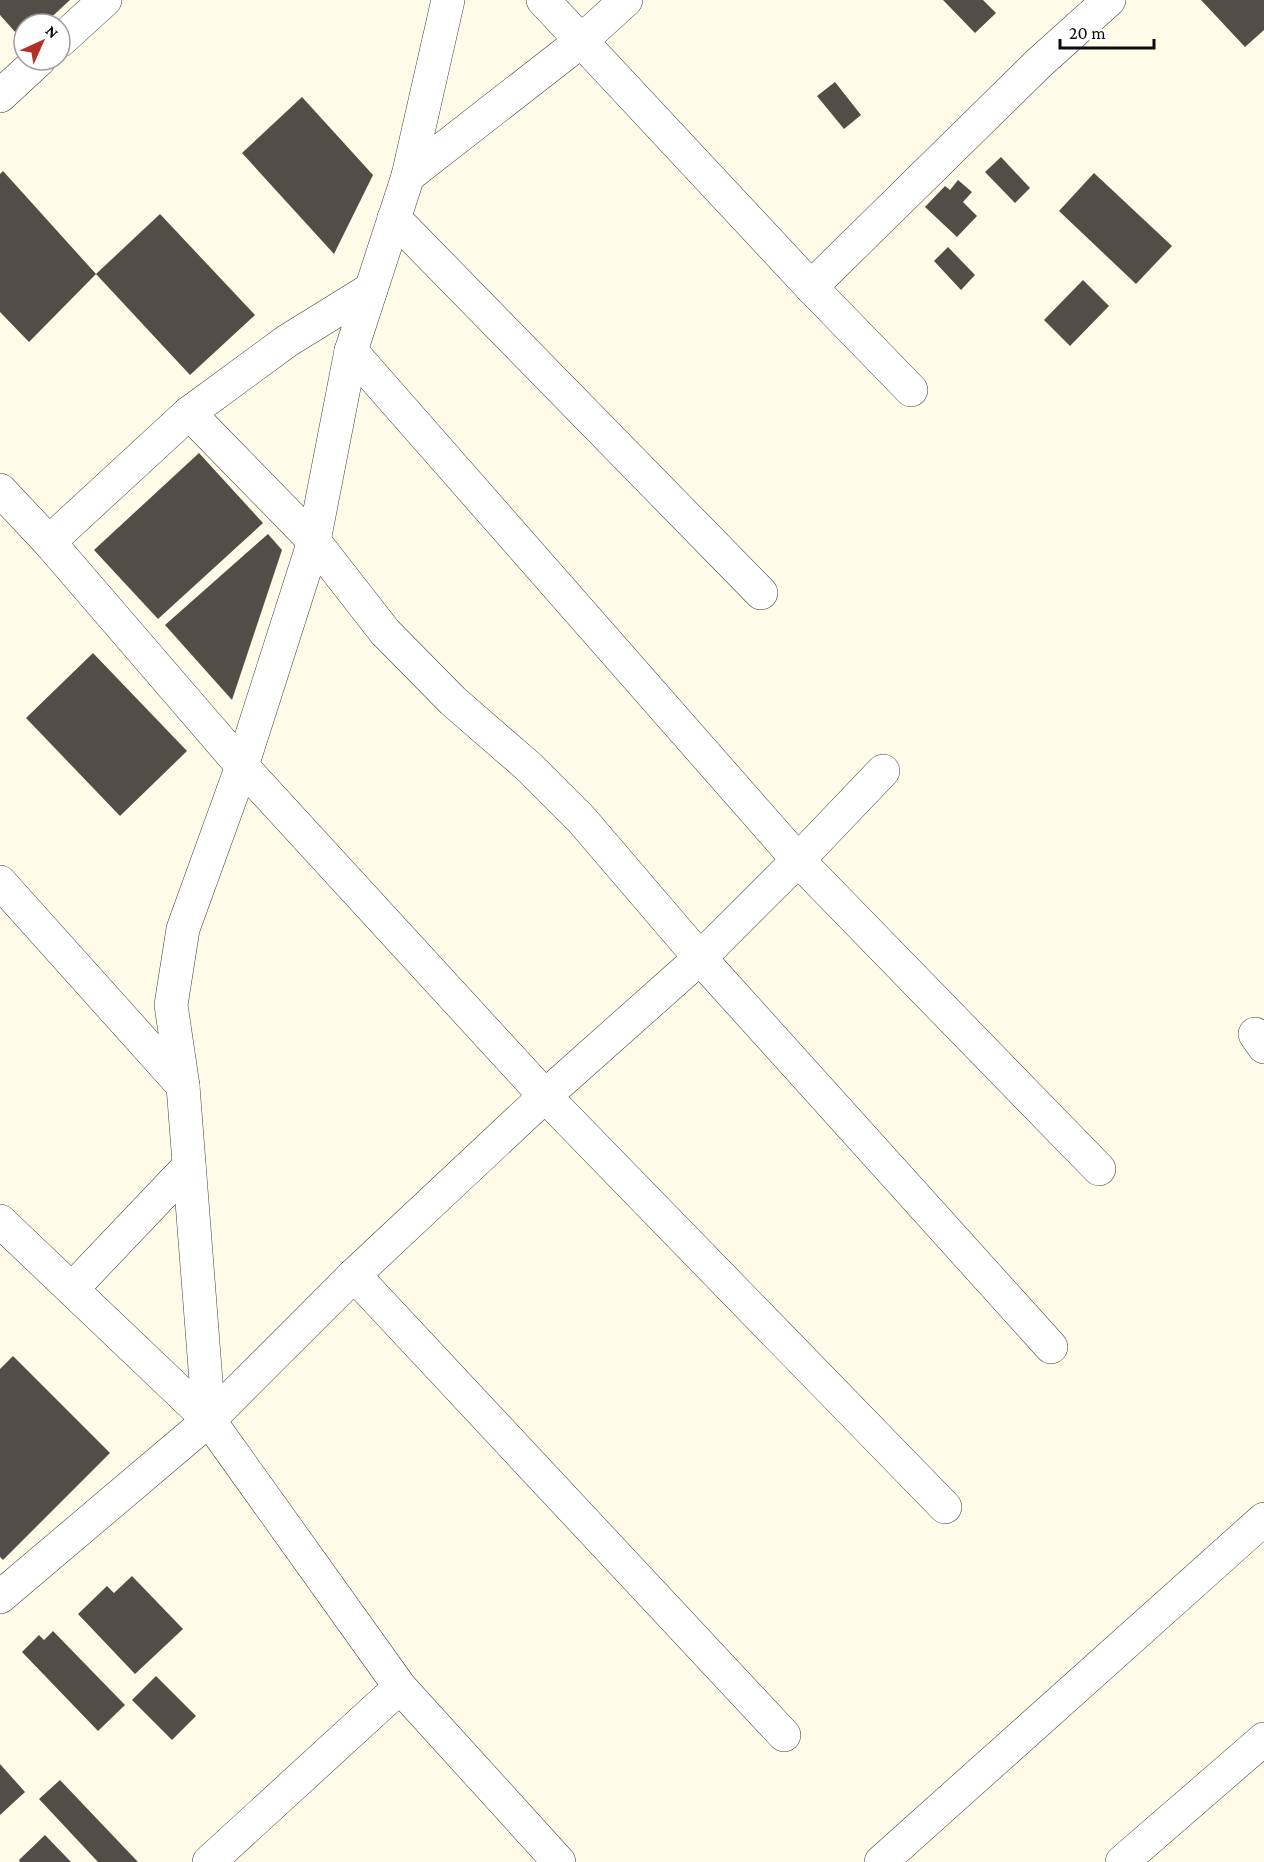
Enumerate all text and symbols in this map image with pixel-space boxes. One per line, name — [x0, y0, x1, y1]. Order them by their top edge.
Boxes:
north arrow — [12, 12, 72, 72]
scale bar — [1060, 12, 1154, 50]
text: N — [42, 22, 62, 42]
text: 20 m — [1069, 23, 1106, 43]

